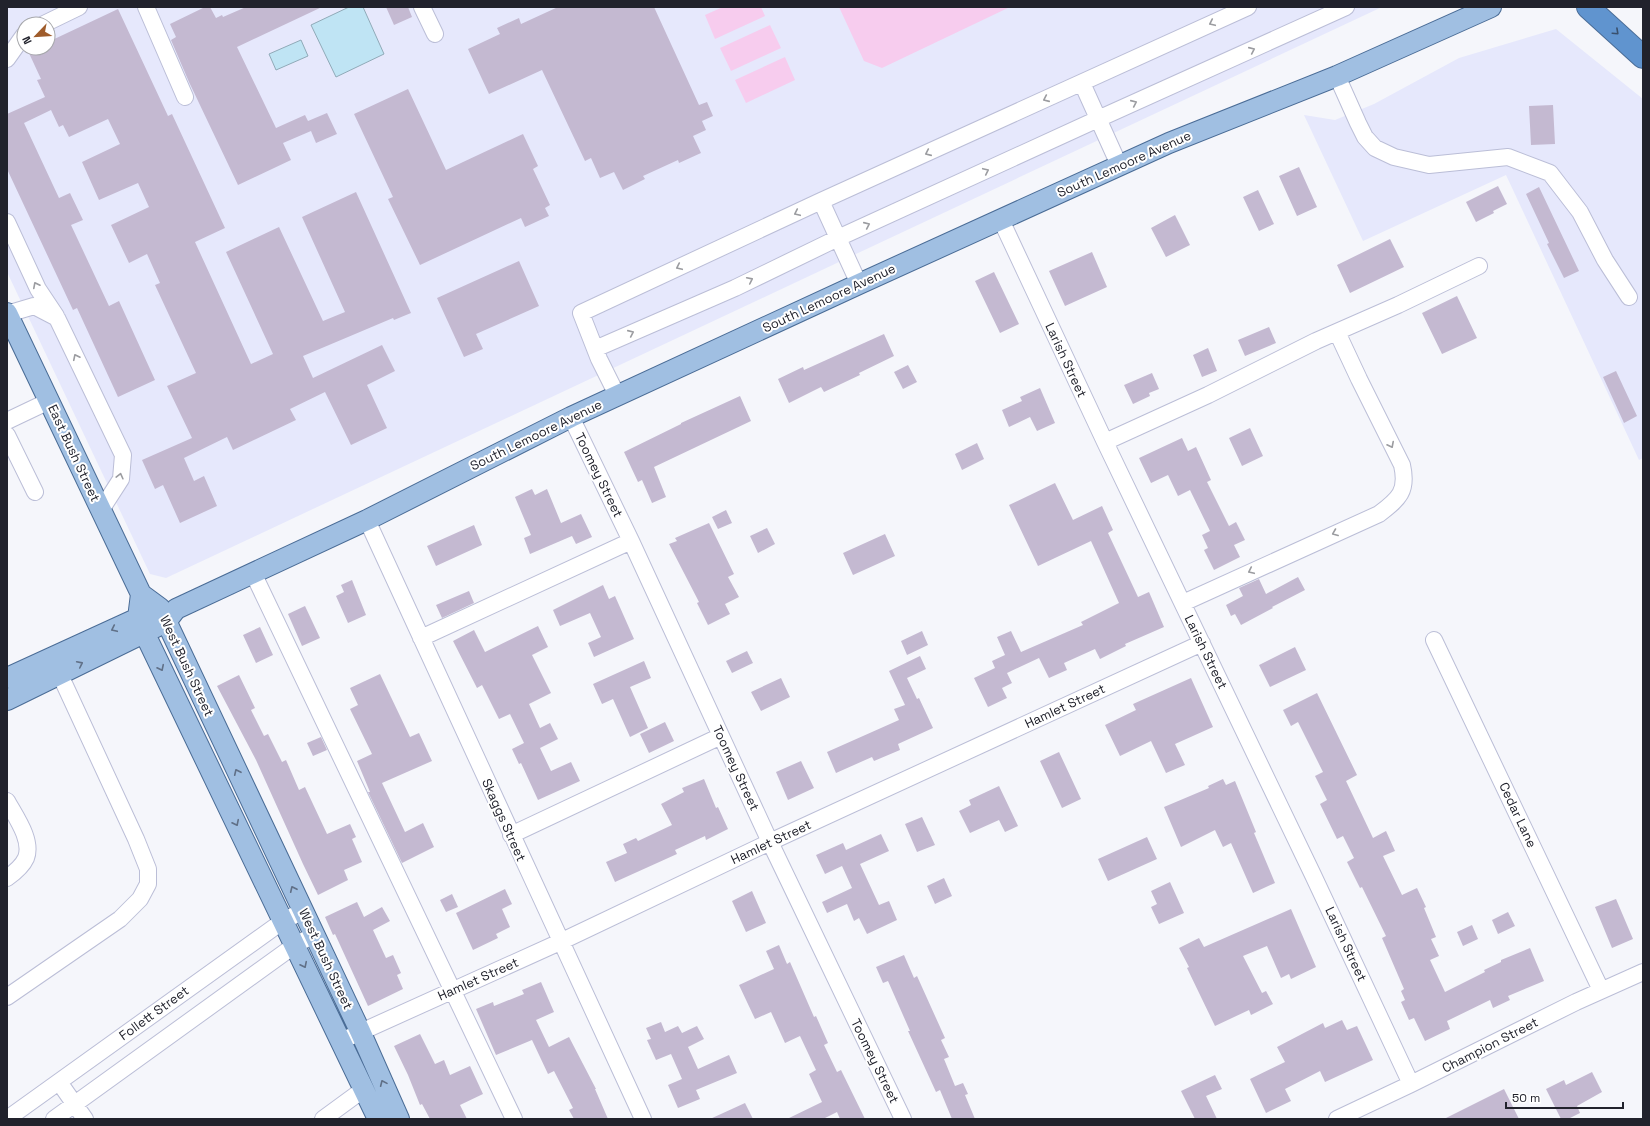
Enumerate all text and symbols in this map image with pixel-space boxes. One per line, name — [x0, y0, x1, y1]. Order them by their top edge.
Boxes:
north arrow — [16, 16, 56, 56]
one-way arrow — [1209, 18, 1217, 26]
one-way arrow — [1611, 27, 1618, 34]
text: N — [19, 34, 35, 47]
one-way arrow — [1248, 47, 1256, 55]
one-way arrow — [1043, 94, 1051, 102]
one-way arrow — [1129, 100, 1137, 108]
street label: South Lemoore Avenue — [1054, 127, 1194, 201]
one-way arrow — [925, 148, 932, 156]
one-way arrow — [981, 168, 989, 176]
one-way arrow — [794, 208, 801, 216]
one-way arrow — [863, 222, 871, 230]
street label: South Lemoore Avenue — [760, 260, 898, 336]
one-way arrow — [676, 263, 683, 271]
one-way arrow — [745, 277, 753, 285]
one-way arrow — [34, 282, 41, 289]
street label: Larish Street — [1041, 320, 1091, 400]
one-way arrow — [627, 330, 634, 338]
one-way arrow — [73, 354, 81, 362]
street label: South Lemoore Avenue — [467, 396, 605, 474]
street label: East Bush Street — [44, 402, 104, 504]
street label: Toomey Street — [571, 430, 627, 520]
one-way arrow — [1387, 441, 1394, 448]
one-way arrow — [115, 473, 124, 480]
one-way arrow — [1332, 528, 1340, 536]
one-way arrow — [1248, 566, 1256, 574]
street label: Larish Street — [1181, 612, 1231, 692]
street label: West Bush Street — [156, 613, 218, 719]
one-way arrow — [110, 624, 118, 632]
one-way arrow — [75, 662, 83, 669]
one-way arrow — [156, 663, 164, 671]
street label: Hamlet Street — [1022, 680, 1108, 732]
street label: Toomey Street — [709, 723, 763, 813]
one-way arrow — [234, 769, 242, 776]
street label: Skaggs Street — [478, 776, 530, 864]
street label: Cedar Lane — [1495, 780, 1541, 850]
street label: Hamlet Street — [728, 816, 814, 868]
one-way arrow — [231, 818, 239, 826]
one-way arrow — [290, 886, 298, 894]
street label: Larish Street — [1321, 904, 1371, 984]
street label: West Bush Street — [295, 906, 357, 1012]
street label: Hamlet Street — [435, 954, 521, 1004]
one-way arrow — [299, 961, 307, 968]
street label: Follett Street — [116, 982, 192, 1044]
street label: Champion Street — [1439, 1013, 1541, 1077]
street label: Toomey Street — [847, 1016, 903, 1106]
one-way arrow — [380, 1080, 388, 1088]
scale bar — [1506, 1084, 1623, 1110]
text: 50 m — [1512, 1090, 1540, 1106]

